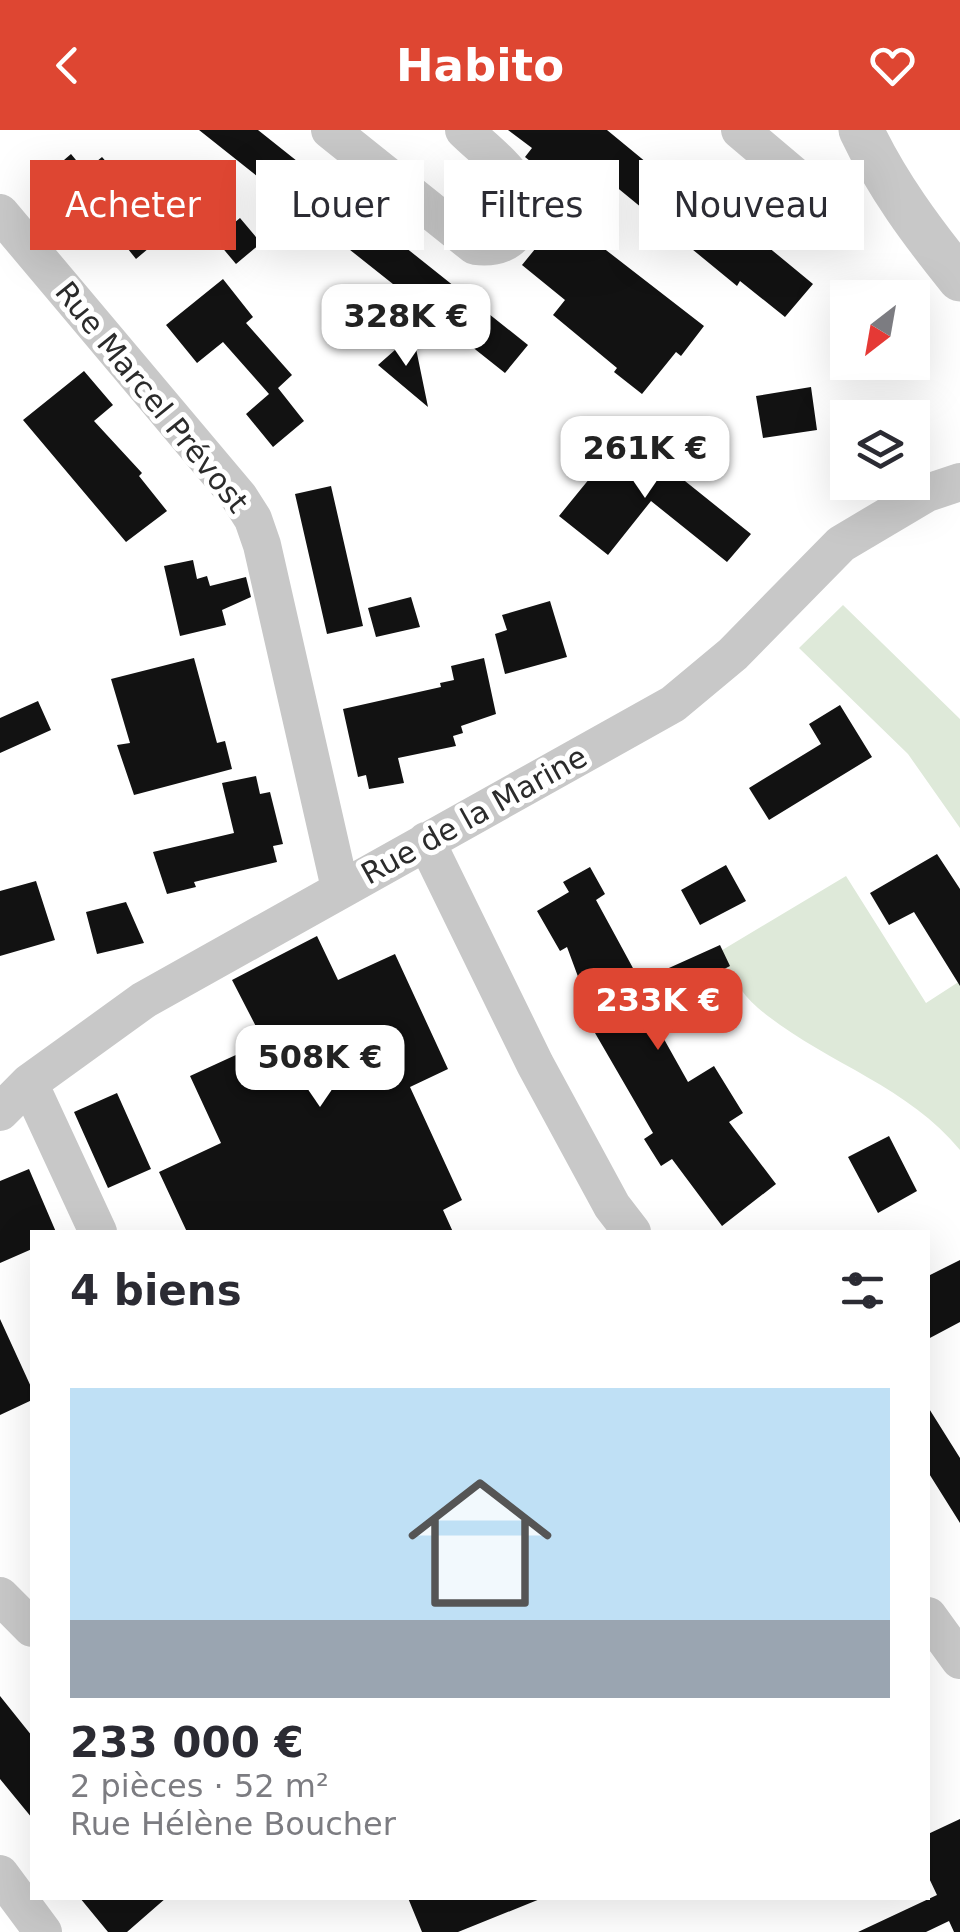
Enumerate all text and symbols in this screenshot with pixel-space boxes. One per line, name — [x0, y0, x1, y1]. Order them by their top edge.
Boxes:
icon: back — [40, 38, 95, 93]
icon: heart — [865, 38, 920, 93]
text: Habito — [396, 39, 564, 92]
chip: Acheter — [30, 160, 236, 250]
chip: Louer — [256, 160, 424, 250]
chip: Filtres — [444, 160, 619, 250]
chip: Nouveau — [639, 160, 864, 250]
street label: Rue Marcel Prévost — [48, 275, 256, 520]
north arrow — [830, 280, 930, 380]
map controls — [830, 280, 930, 500]
pin: 328K € — [325, 284, 487, 369]
text: 328K € — [344, 297, 469, 335]
button: layers — [830, 400, 930, 500]
pin: 261K € — [564, 416, 726, 501]
text: 261K € — [583, 429, 708, 467]
street label: Rue de la Marine — [355, 739, 593, 891]
pin: 233K € — [577, 968, 739, 1053]
text: 233K € — [596, 981, 721, 1019]
pin: 508K € — [239, 1025, 401, 1110]
text: 508K € — [258, 1038, 383, 1076]
icon: filters — [835, 1263, 890, 1318]
text: 4 biens — [70, 1266, 242, 1315]
icon: home — [390, 1453, 570, 1633]
text: 233 000 € — [70, 1718, 304, 1767]
text: 2 pièces · 52 m² — [70, 1767, 329, 1805]
text: Rue Hélène Boucher — [70, 1805, 396, 1843]

